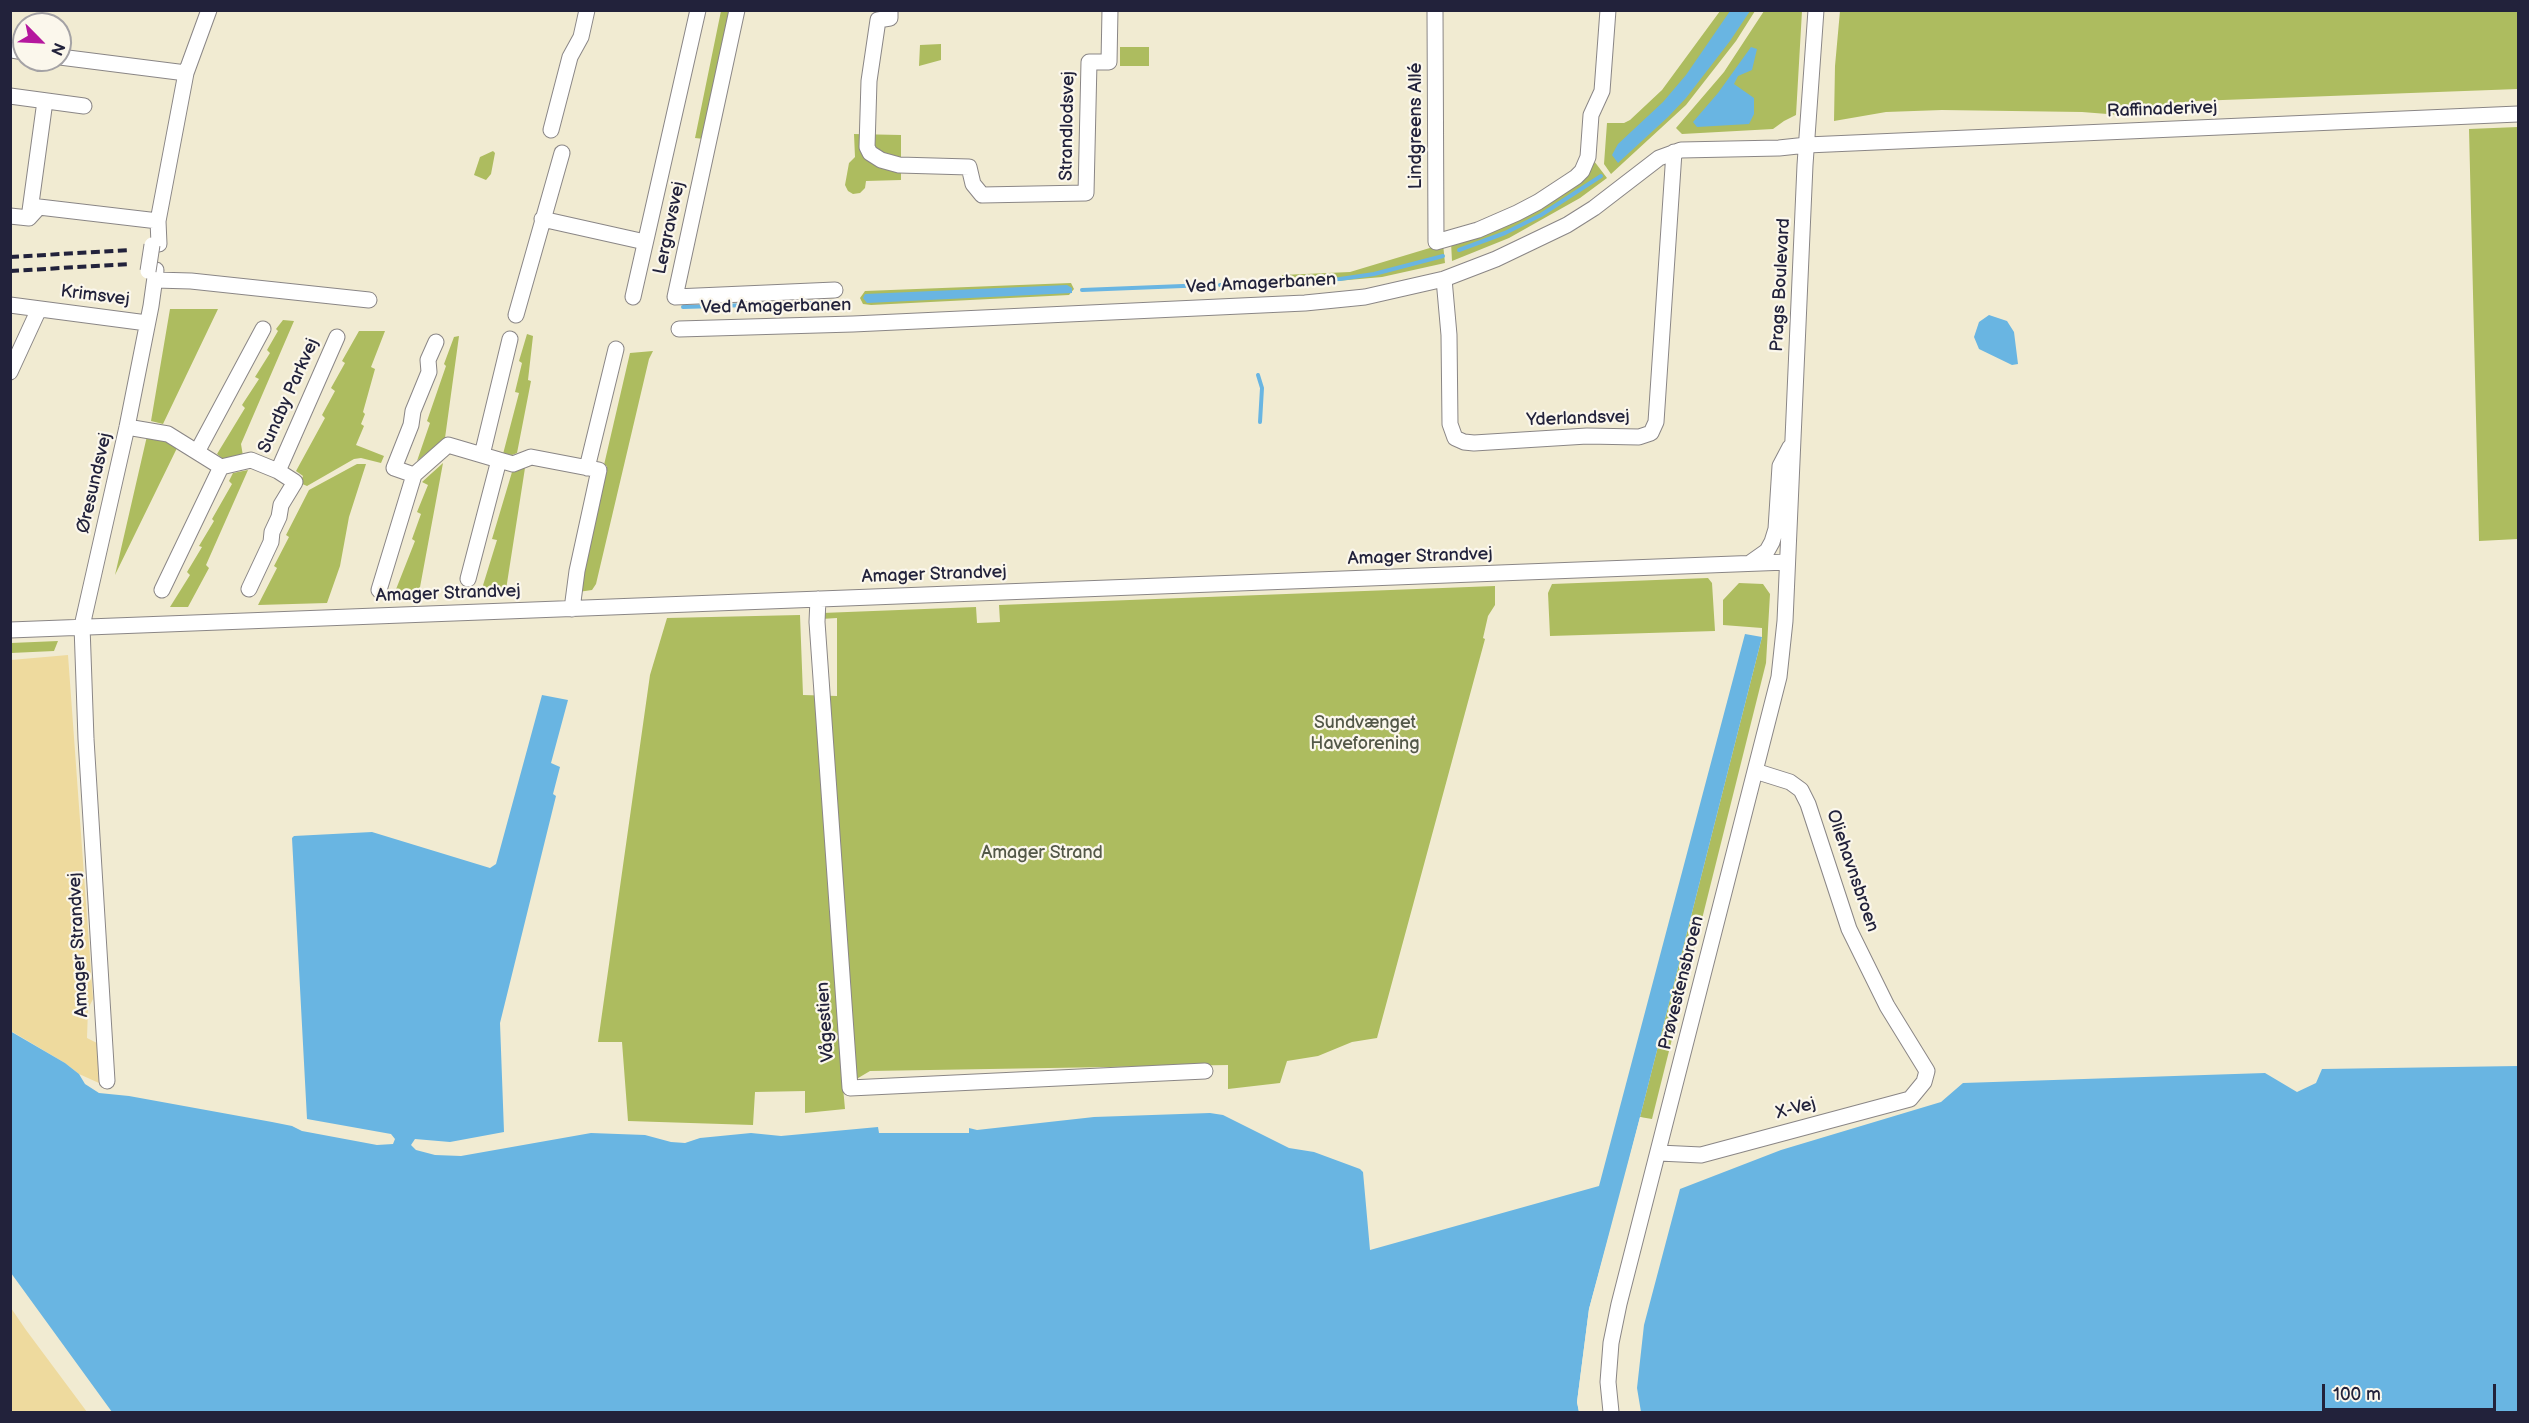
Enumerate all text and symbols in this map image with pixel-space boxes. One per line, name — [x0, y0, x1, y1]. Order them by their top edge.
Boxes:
north arrow — [12, 12, 72, 72]
text: N — [46, 39, 68, 58]
street label: Lindgreens Allé — [1405, 63, 1427, 189]
street label: Strandlodsvej — [1056, 71, 1080, 181]
street label: Raffinaderivej — [2106, 97, 2218, 123]
street label: Lergravsvej — [650, 180, 690, 276]
street label: Prags Boulevard — [1767, 218, 1795, 352]
street label: Ved Amagerbanen — [1185, 269, 1337, 299]
street label: Krimsvej — [59, 281, 131, 311]
street label: Ved Amagerbanen — [701, 295, 851, 319]
street label: Sundby Parkvej — [254, 335, 324, 457]
street label: Yderlandsvej — [1526, 406, 1630, 432]
street label: Øresundsvej — [73, 431, 117, 535]
street label: Amager Strandvej — [1347, 544, 1493, 570]
street label: Amager Strandvej — [861, 562, 1007, 588]
street label: Amager Strandvej — [375, 581, 521, 607]
park label: Sundvænget Haveforening — [1310, 712, 1420, 754]
street label: Oliehavnsbroen — [1821, 807, 1883, 935]
park label: Amager Strand — [981, 842, 1103, 864]
street label: Amager Strandvej — [64, 872, 94, 1018]
street label: Prøvestensbroen — [1655, 914, 1709, 1052]
street label: Vågestien — [812, 981, 840, 1063]
street label: X-Vej — [1774, 1093, 1818, 1125]
scale bar — [2325, 1372, 2499, 1410]
text: 100 m — [2333, 1384, 2381, 1405]

